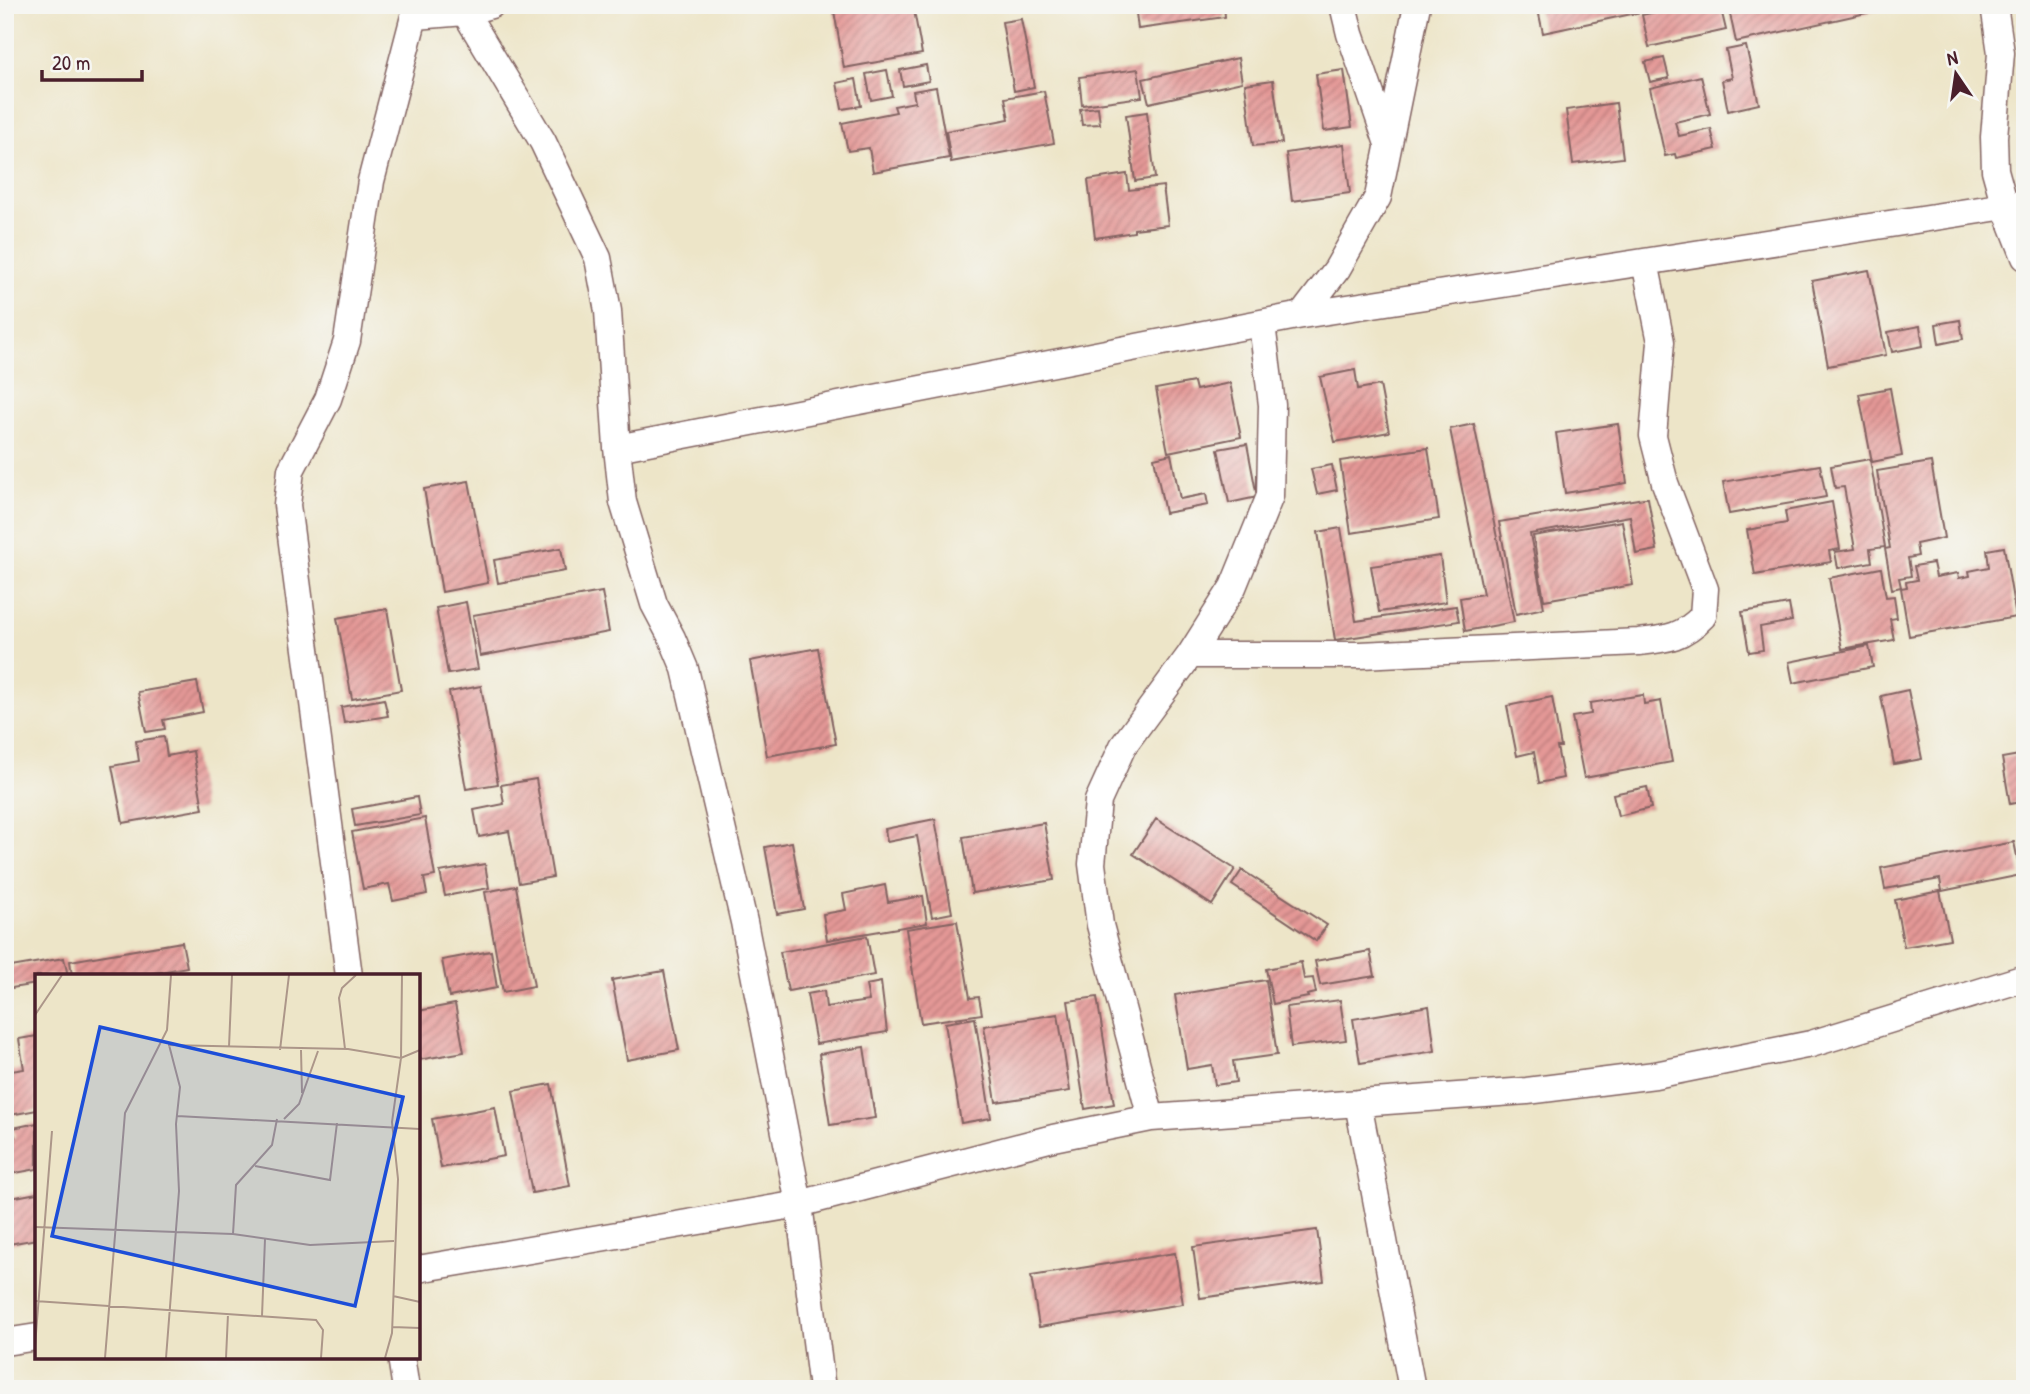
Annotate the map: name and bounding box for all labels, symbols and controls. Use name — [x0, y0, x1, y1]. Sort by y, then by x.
scale bar — [42, 38, 142, 82]
north arrow — [1922, 38, 1992, 108]
text: N — [1944, 44, 1960, 71]
text: 20 m — [52, 48, 90, 77]
inset map — [35, 974, 420, 1359]

